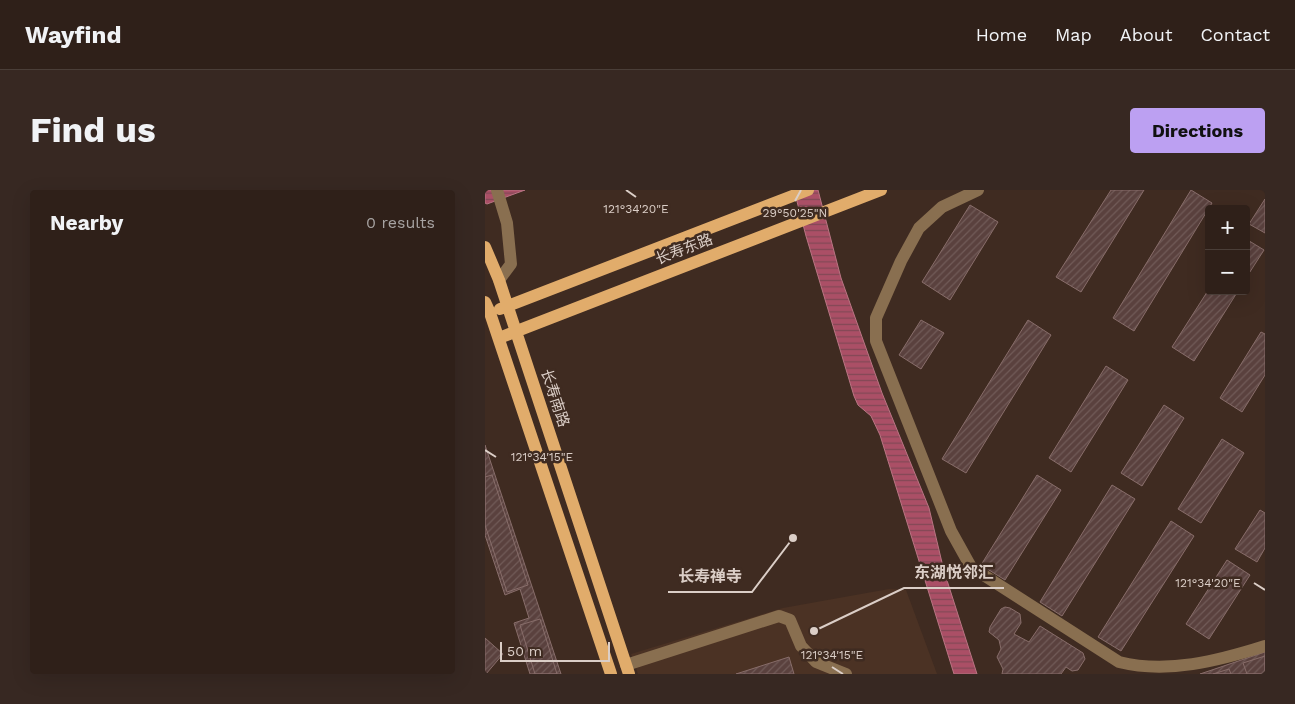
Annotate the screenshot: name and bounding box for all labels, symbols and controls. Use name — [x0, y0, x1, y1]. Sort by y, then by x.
text: Wayfind — [25, 21, 121, 49]
text: Home — [976, 24, 1027, 45]
text: Map — [1055, 24, 1092, 45]
text: About — [1120, 24, 1172, 45]
text: Contact — [1200, 24, 1270, 45]
button: Directions — [1130, 108, 1265, 153]
text: Find us — [30, 109, 156, 151]
text: 121°34'20"E — [603, 202, 669, 216]
map controls — [1205, 205, 1250, 295]
button: + — [1205, 205, 1250, 250]
text: 29°50'25"N — [763, 206, 827, 220]
text: Nearby — [50, 210, 123, 235]
text: 0 results — [366, 213, 435, 232]
street label: 长寿东路 — [653, 230, 715, 268]
button: − — [1205, 250, 1250, 295]
street label: 长寿南路 — [537, 367, 573, 429]
text: 121°34'15"E — [511, 450, 574, 464]
callout: 东湖悦邻汇 — [904, 557, 1004, 588]
callout: 长寿禅寺 — [668, 561, 752, 592]
text: 东湖悦邻汇 — [914, 563, 994, 582]
text: 长寿禅寺 — [678, 567, 742, 586]
text: 121°34'20"E — [1175, 576, 1241, 590]
scale bar — [500, 639, 610, 662]
text: 50 m — [507, 643, 542, 659]
text: 121°34'15"E — [801, 648, 864, 662]

